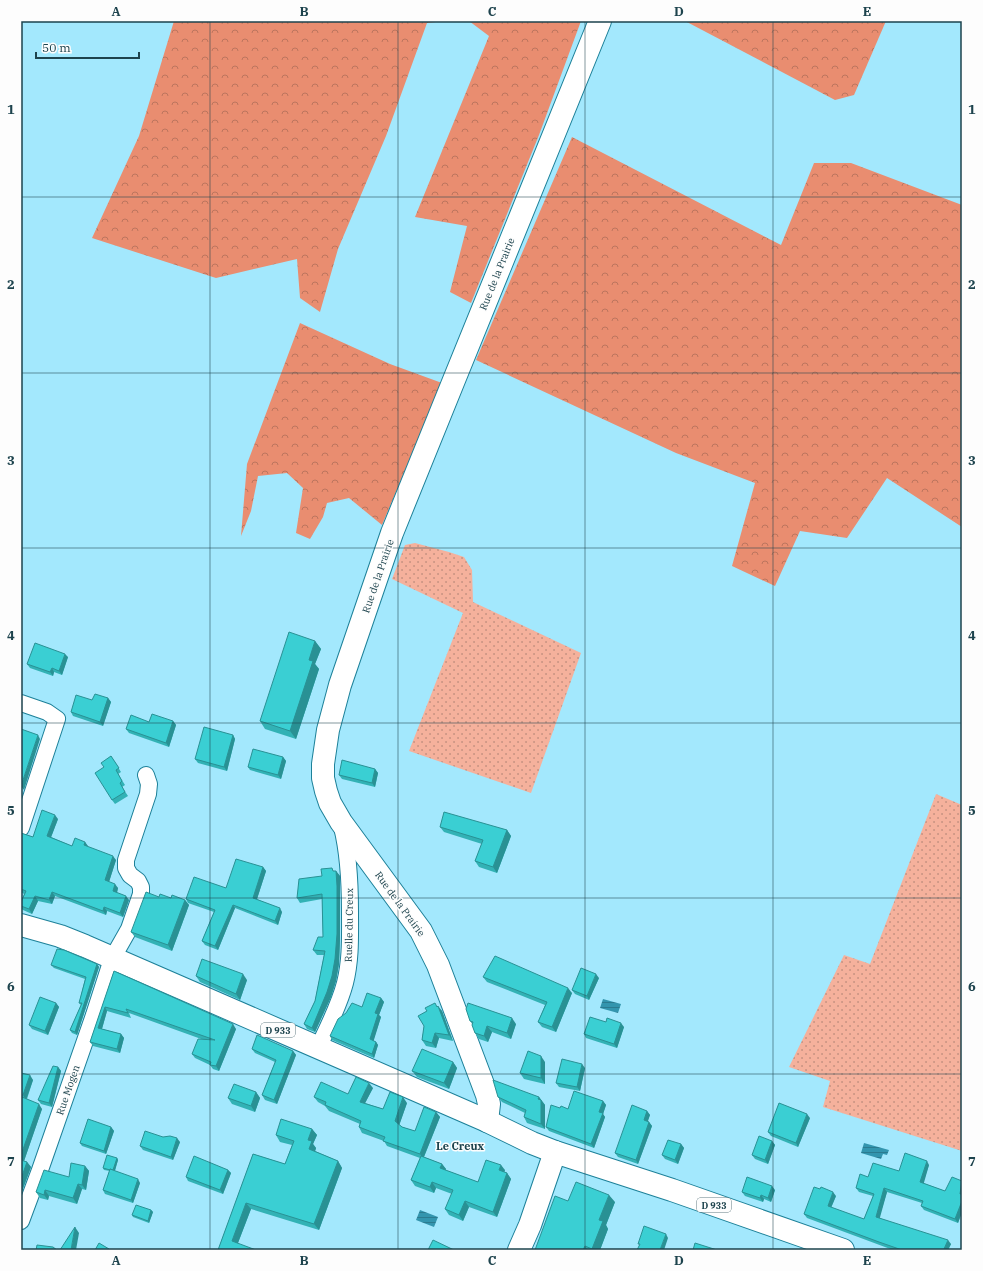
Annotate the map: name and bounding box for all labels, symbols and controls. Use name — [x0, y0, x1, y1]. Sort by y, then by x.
text: A — [111, 3, 121, 20]
text: B — [299, 3, 309, 20]
text: C — [488, 3, 497, 20]
text: D — [674, 3, 684, 20]
text: E — [863, 3, 871, 20]
scale bar — [36, 34, 139, 60]
text: 50 m — [42, 40, 71, 55]
text: 1 — [7, 101, 15, 118]
text: 1 — [968, 101, 976, 118]
street label: Rue de la Prairie — [477, 236, 517, 312]
text: 2 — [7, 276, 15, 293]
text: 2 — [968, 276, 976, 293]
text: 3 — [7, 452, 15, 469]
text: 3 — [968, 452, 976, 469]
street label: Rue de la Prairie — [359, 537, 397, 615]
text: 4 — [7, 627, 15, 644]
text: 4 — [968, 627, 976, 644]
text: 5 — [7, 802, 15, 819]
text: 5 — [968, 802, 976, 819]
street label: Rue de la Prairie — [372, 869, 428, 939]
street label: Ruelle du Creux — [342, 887, 356, 962]
text: 6 — [7, 978, 15, 995]
text: 6 — [968, 978, 976, 995]
road number: D 933 — [261, 1023, 295, 1037]
street label: Rue Mogen — [53, 1063, 83, 1117]
district label: Le Creux — [436, 1139, 485, 1153]
text: 7 — [7, 1153, 15, 1170]
text: 7 — [968, 1153, 976, 1170]
road number: D 933 — [697, 1198, 731, 1212]
text: A — [111, 1252, 121, 1269]
text: B — [299, 1252, 309, 1269]
text: C — [488, 1252, 497, 1269]
text: D — [674, 1252, 684, 1269]
text: E — [863, 1252, 871, 1269]

